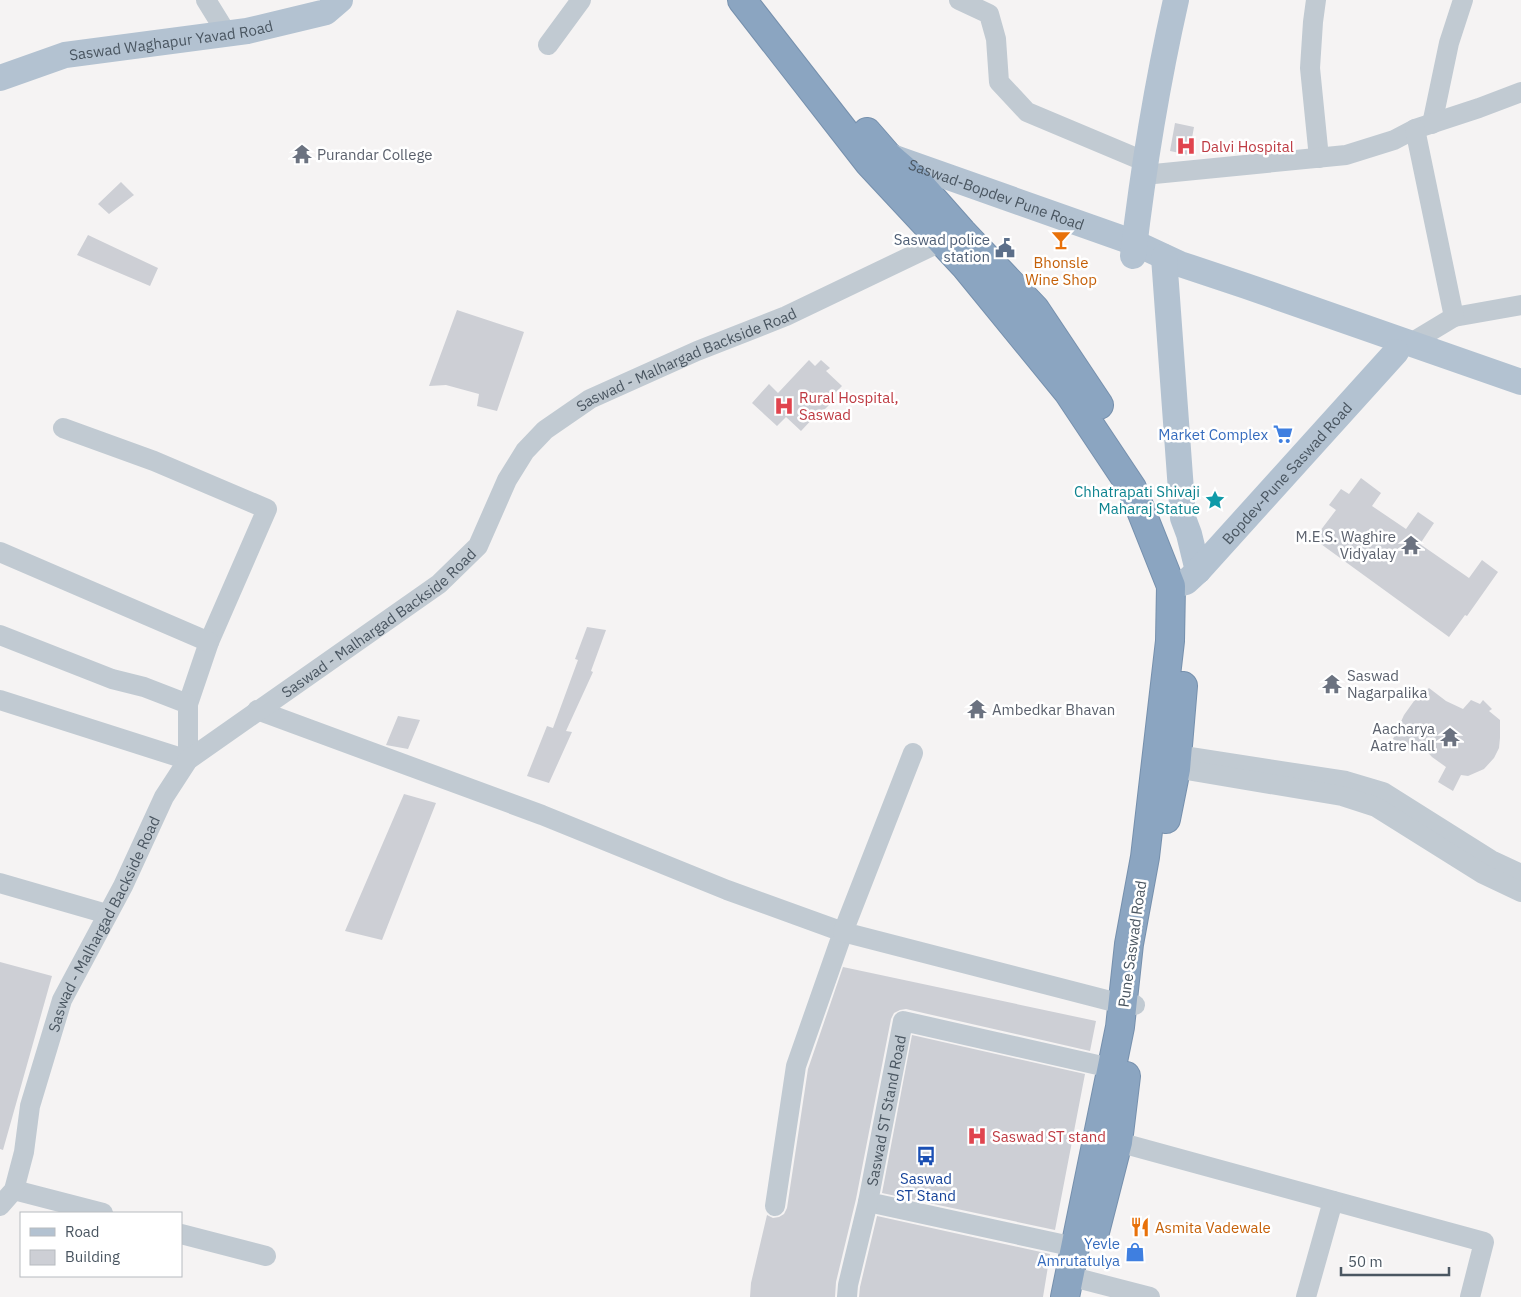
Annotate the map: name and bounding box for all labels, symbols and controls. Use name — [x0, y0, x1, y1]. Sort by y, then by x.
street label: Saswad Waghapur Yavad Road — [68, 16, 275, 64]
hospital icon: Dalvi Hospital — [1175, 135, 1197, 157]
place label: Dalvi Hospital — [1201, 137, 1294, 156]
temple icon: Purandar College — [291, 143, 313, 165]
place label: Purandar College — [317, 145, 432, 164]
street label: Saswad-Bopdev Pune Road — [906, 154, 1087, 234]
bar icon: Bhonsle Wine Shop — [1050, 229, 1072, 251]
place label: Saswad police station — [894, 230, 990, 266]
public building icon: Saswad police station — [994, 237, 1016, 259]
place label: Bhonsle Wine Shop — [1025, 253, 1097, 289]
street label: Saswad - Malhargad Backside Road — [572, 303, 799, 415]
place label: Rural Hospital, Saswad — [799, 388, 899, 424]
hospital icon: Rural Hospital, Saswad — [773, 395, 795, 417]
street label: Bopdev-Pune Saswad Road — [1218, 398, 1356, 548]
supermarket icon: Market Complex — [1272, 423, 1294, 445]
place label: Market Complex — [1158, 425, 1268, 444]
place label: Chhatrapati Shivaji Maharaj Statue — [1074, 482, 1200, 518]
place icon: Chhatrapati Shivaji Maharaj Statue — [1204, 489, 1226, 511]
place label: M.E.S. Waghire Vidyalay — [1295, 527, 1397, 563]
temple icon: M.E.S. Waghire Vidyalay — [1400, 534, 1422, 556]
street label: Saswad - Malhargad Backside Road — [277, 544, 480, 701]
place label: Saswad Nagarpalika — [1347, 666, 1427, 702]
temple icon: Saswad Nagarpalika — [1321, 673, 1343, 695]
temple icon: Ambedkar Bhavan — [966, 698, 988, 720]
place label: Ambedkar Bhavan — [992, 700, 1115, 719]
place label: Aacharya Aatre hall — [1370, 719, 1435, 755]
temple icon: Aacharya Aatre hall — [1439, 726, 1461, 748]
street label: Saswad - Malhargad Backside Road — [43, 813, 164, 1034]
street label: Pune Saswad Road — [1114, 879, 1150, 1009]
street label: Saswad ST Stand Road — [862, 1033, 910, 1188]
hospital icon: Saswad ST stand — [966, 1125, 988, 1147]
place label: Saswad ST stand — [992, 1127, 1106, 1146]
bus stop icon: Saswad ST Stand — [915, 1145, 937, 1167]
place label: Saswad ST Stand — [896, 1169, 956, 1205]
legend — [20, 1212, 182, 1277]
restaurant icon: Asmita Vadewale — [1129, 1216, 1151, 1238]
place label: Asmita Vadewale — [1155, 1218, 1271, 1237]
text: Road — [65, 1222, 100, 1241]
place label: Yevle Amrutatulya — [1037, 1234, 1120, 1270]
shop icon: Yevle Amrutatulya — [1124, 1241, 1146, 1263]
scale bar — [1341, 1244, 1448, 1276]
text: Building — [65, 1247, 120, 1266]
text: 50 m — [1348, 1252, 1383, 1271]

